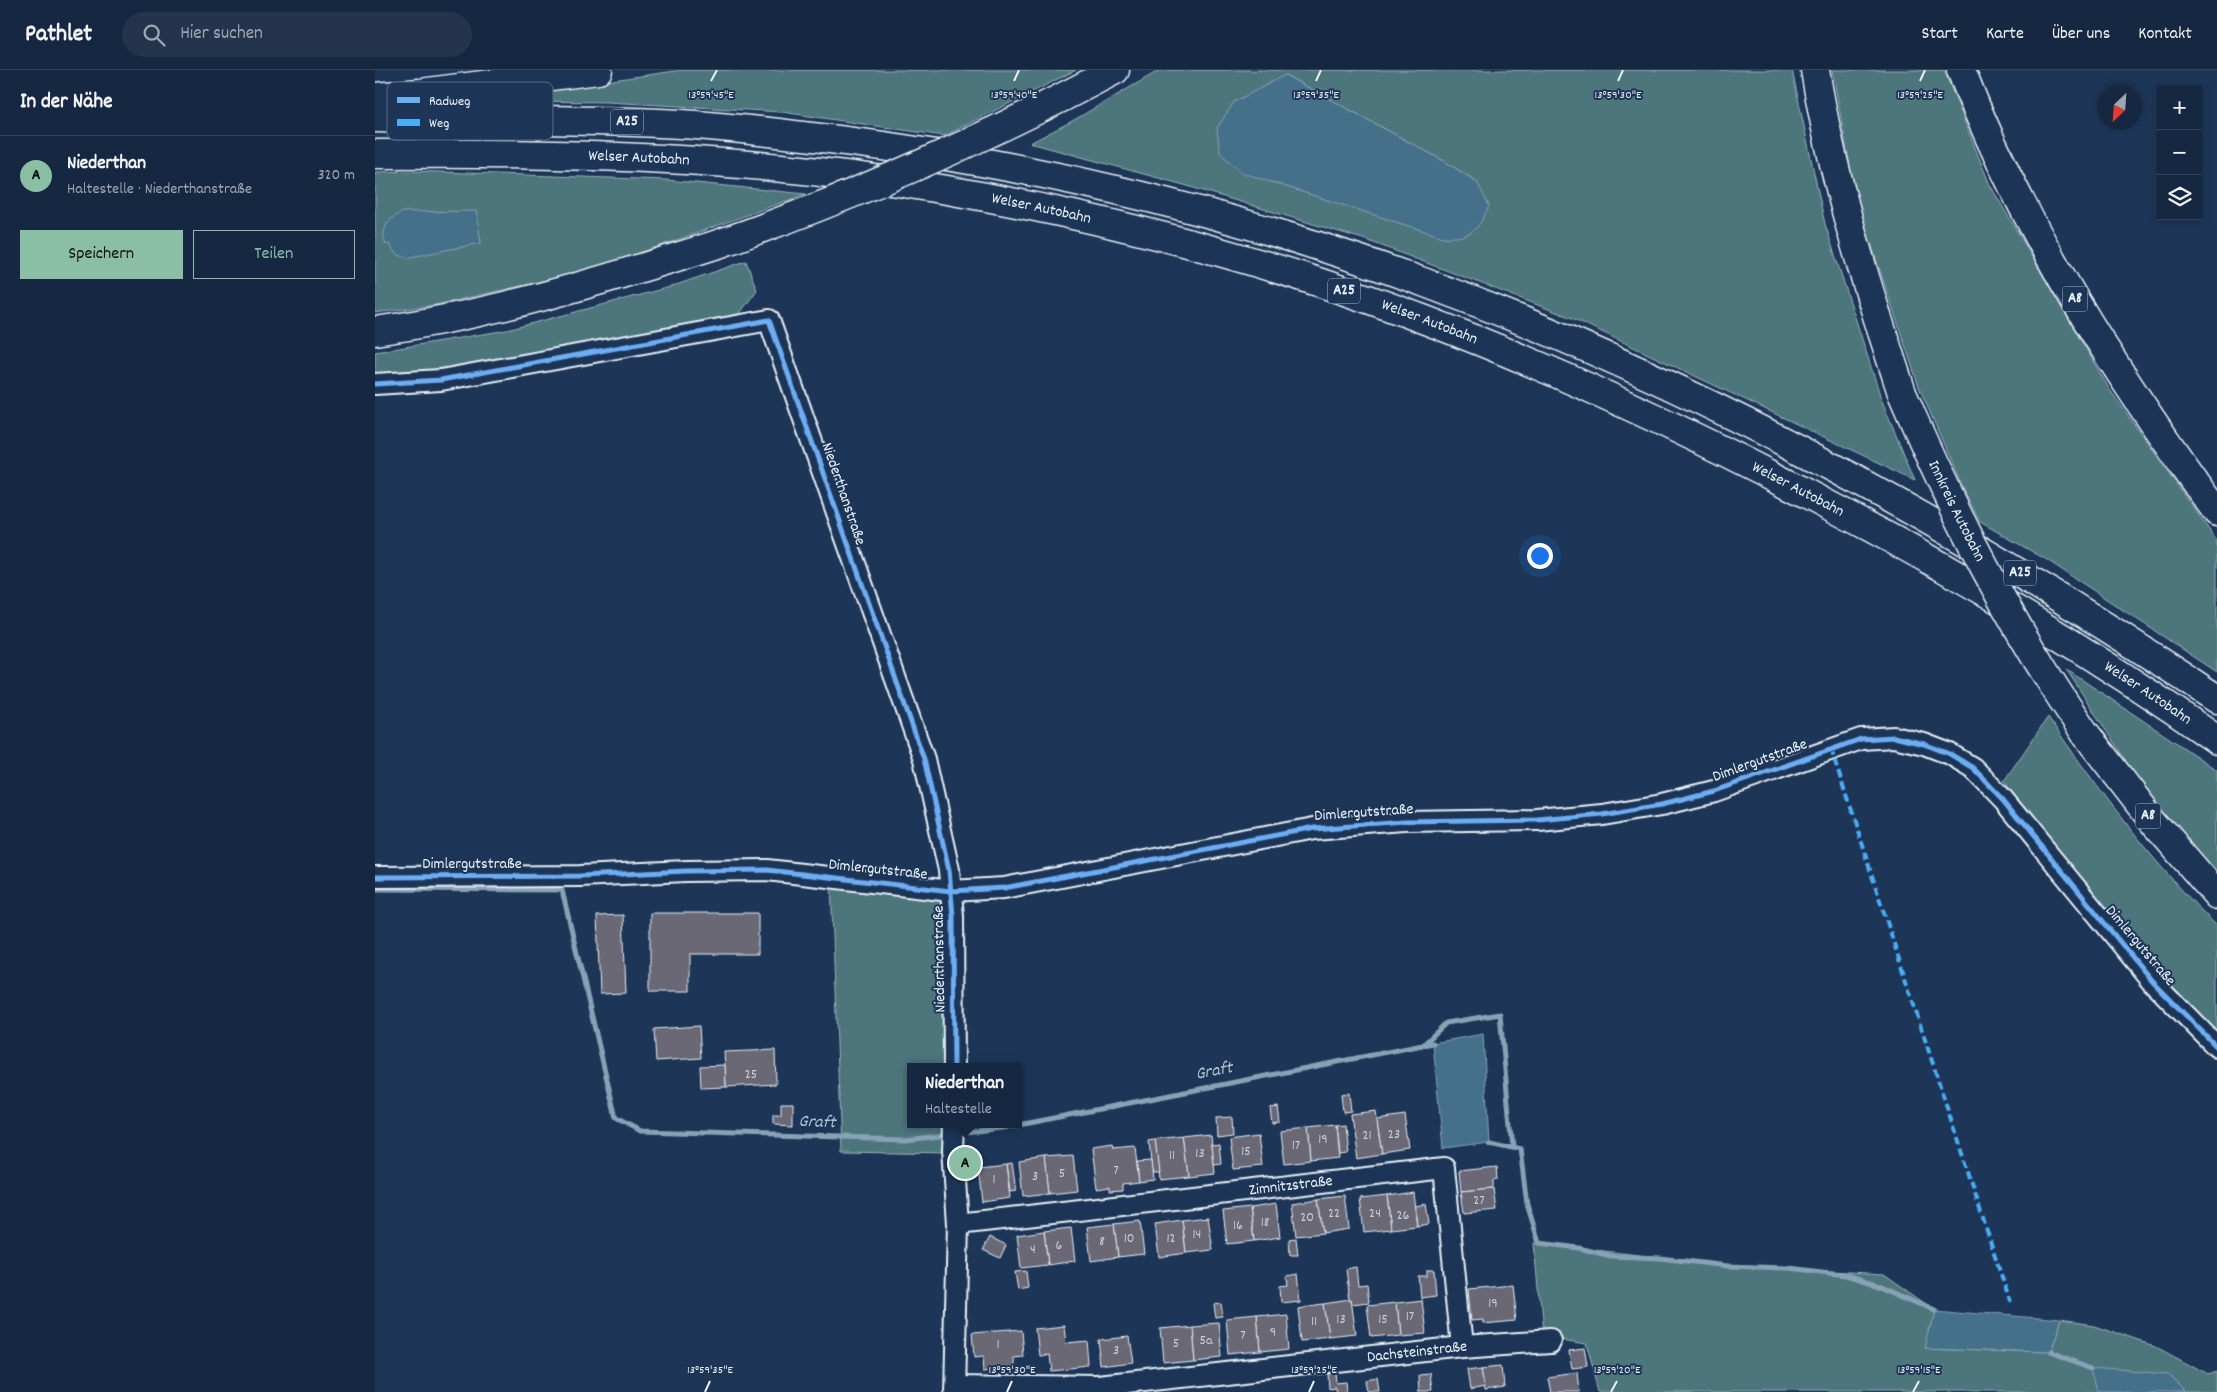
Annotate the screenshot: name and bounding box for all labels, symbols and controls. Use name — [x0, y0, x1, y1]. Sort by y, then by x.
search box — [122, 12, 472, 57]
text: Pathlet — [25, 18, 92, 52]
icon: search — [140, 21, 168, 49]
text: Hier suchen — [180, 21, 263, 48]
text: Start — [1922, 22, 1958, 47]
text: Karte — [1986, 22, 2024, 47]
text: Über uns — [2052, 22, 2110, 47]
text: Kontakt — [2138, 22, 2192, 47]
legend — [387, 82, 553, 140]
north arrow — [2097, 85, 2142, 130]
map controls — [2157, 85, 2202, 220]
button: + — [2157, 85, 2202, 130]
text: 13°59'45"E — [688, 87, 734, 104]
text: 13°59'40"E — [991, 87, 1038, 104]
text: 13°59'35"E — [1293, 87, 1339, 104]
text: 13°59'30"E — [1595, 87, 1642, 104]
text: 13°59'25"E — [1897, 87, 1943, 104]
text: In der Nähe — [20, 88, 112, 118]
text: Radweg — [429, 92, 470, 112]
road number: A25 — [611, 110, 643, 134]
text: Weg — [429, 114, 449, 134]
button: − — [2157, 130, 2202, 175]
street label: Welser Autobahn — [588, 144, 690, 172]
text: Niederthan — [67, 151, 146, 178]
text: A — [32, 164, 40, 187]
text: 320 m — [318, 164, 355, 187]
button: layers — [2157, 175, 2202, 220]
text: Haltestelle · Niederthanstraße — [67, 178, 252, 201]
street label: Welser Autobahn — [989, 187, 1093, 230]
button: Speichern — [20, 230, 183, 279]
button: Teilen — [193, 230, 355, 279]
road number: A25 — [1328, 278, 1360, 304]
road number: A8 — [2063, 286, 2087, 312]
street label: Welser Autobahn — [1378, 293, 1481, 351]
street label: Niederthanstraße — [815, 440, 871, 548]
street label: Welser Autobahn — [1748, 456, 1848, 523]
street label: Innkreis Autobahn — [1922, 457, 1991, 566]
your location — [1527, 543, 1553, 569]
road number: A25 — [2004, 560, 2036, 586]
street label: Welser Autobahn — [2099, 655, 2196, 731]
street label: Dimlergutstraße — [1709, 733, 1811, 789]
street label: Dimlergutstraße — [1314, 798, 1414, 828]
road number: A8 — [2135, 804, 2161, 828]
street label: Dimlergutstraße — [422, 853, 522, 876]
street label: Dimlergutstraße — [827, 853, 929, 887]
street label: Dimlergutstraße — [2099, 900, 2181, 992]
street label: Niederthanstraße — [928, 905, 952, 1013]
water label: Graft — [1193, 1056, 1237, 1088]
popup — [907, 1063, 1022, 1128]
house number: 25 — [745, 1065, 757, 1085]
text: Niederthan — [925, 1071, 1004, 1098]
text: Haltestelle — [925, 1098, 992, 1121]
water label: Graft — [798, 1110, 838, 1136]
house number: 23 — [1388, 1125, 1400, 1145]
house number: 21 — [1362, 1126, 1372, 1146]
house number: 19 — [1318, 1130, 1328, 1150]
house number: 17 — [1292, 1136, 1300, 1156]
house number: 15 — [1241, 1142, 1251, 1162]
pin: A — [949, 1144, 981, 1182]
house number: 13 — [1195, 1144, 1205, 1164]
house number: 11 — [1169, 1146, 1175, 1166]
house number: 7 — [1113, 1161, 1119, 1181]
house number: 5 — [1059, 1164, 1065, 1184]
house number: 3 — [1032, 1167, 1038, 1187]
street label: Zimnitzstraße — [1248, 1169, 1334, 1202]
house number: 1 — [992, 1170, 996, 1190]
house number: 27 — [1473, 1191, 1485, 1211]
house number: 22 — [1328, 1204, 1340, 1224]
house number: 24 — [1369, 1204, 1381, 1224]
house number: 26 — [1397, 1206, 1410, 1226]
house number: 20 — [1300, 1208, 1314, 1228]
house number: 18 — [1261, 1213, 1270, 1233]
house number: 16 — [1233, 1216, 1243, 1236]
house number: 14 — [1193, 1225, 1201, 1245]
house number: 10 — [1124, 1229, 1134, 1249]
house number: 12 — [1166, 1229, 1176, 1249]
house number: 8 — [1099, 1232, 1105, 1252]
house number: 6 — [1056, 1236, 1063, 1256]
house number: 4 — [1030, 1240, 1036, 1260]
house number: 19 — [1488, 1294, 1498, 1314]
house number: 17 — [1406, 1307, 1414, 1327]
house number: 13 — [1336, 1310, 1346, 1330]
house number: 15 — [1378, 1310, 1388, 1330]
house number: 11 — [1311, 1312, 1317, 1332]
house number: 9 — [1270, 1323, 1276, 1343]
house number: 7 — [1240, 1326, 1246, 1346]
house number: 5a — [1199, 1331, 1213, 1351]
house number: 5 — [1173, 1334, 1179, 1354]
house number: 1 — [996, 1335, 1000, 1355]
street label: Dachsteinstraße — [1366, 1335, 1468, 1369]
house number: 3 — [1113, 1341, 1119, 1361]
text: 13°59'35"E — [687, 1362, 733, 1379]
text: 13°59'30"E — [989, 1362, 1036, 1379]
text: 13°59'25"E — [1291, 1362, 1337, 1379]
text: 13°59'20"E — [1594, 1362, 1641, 1379]
text: 13°59'15"E — [1897, 1362, 1941, 1379]

